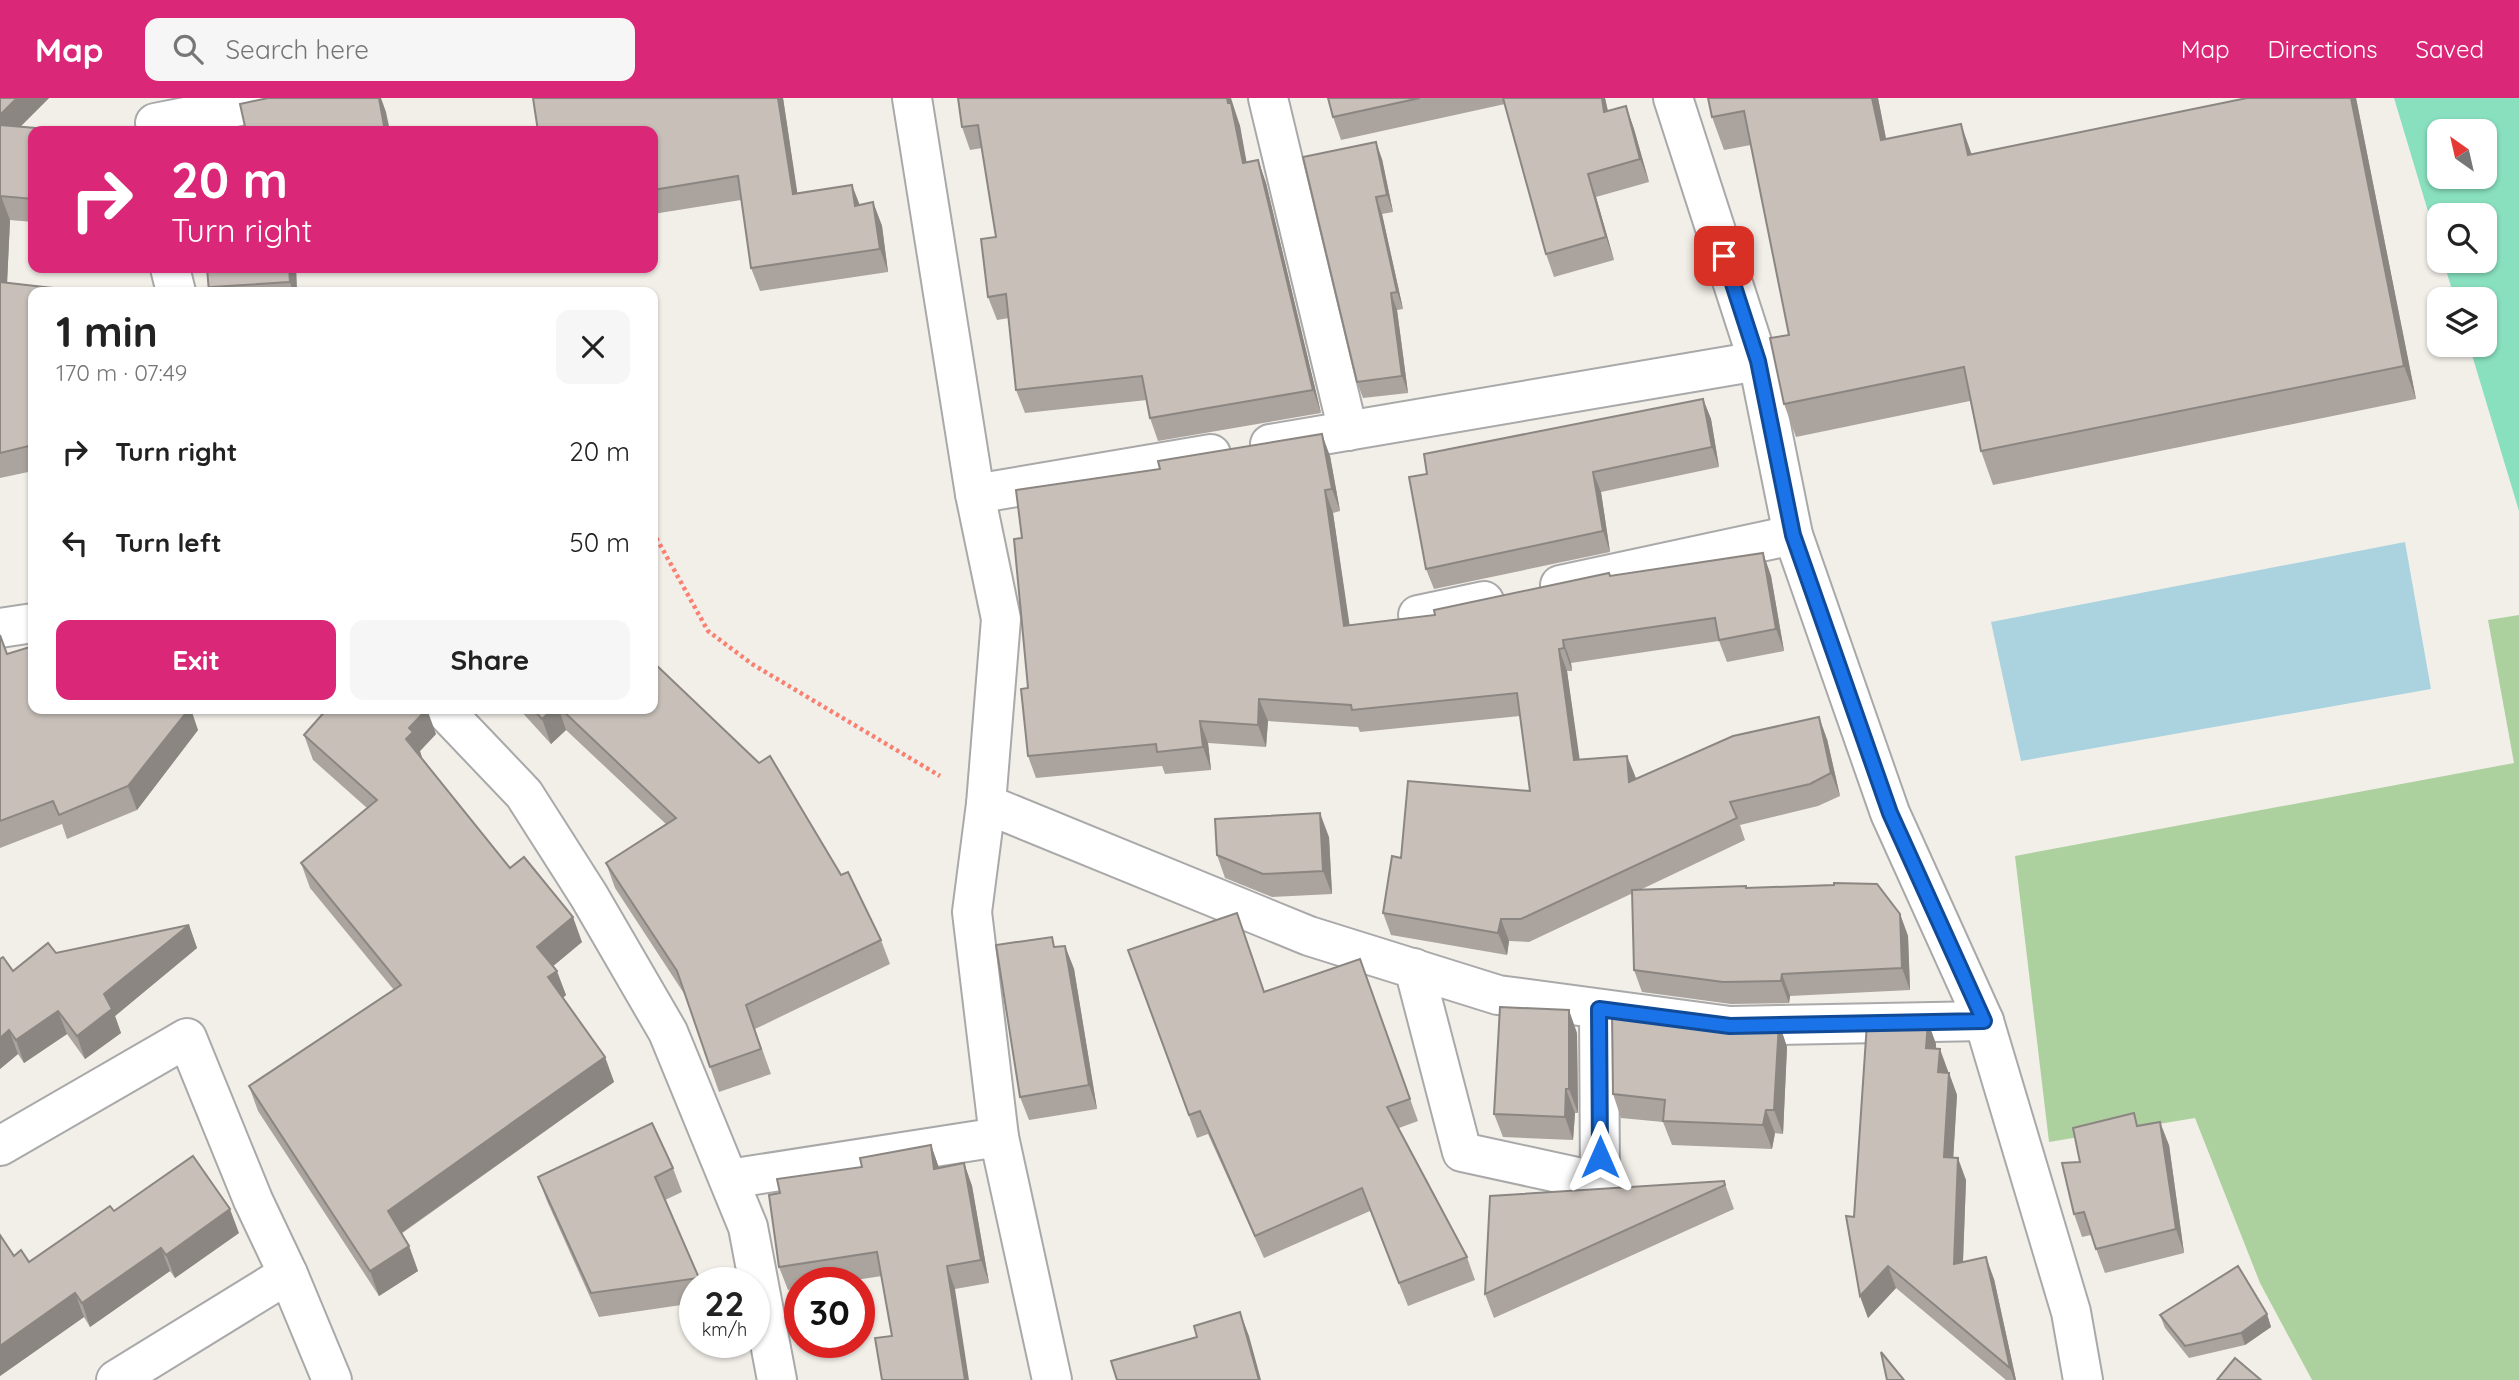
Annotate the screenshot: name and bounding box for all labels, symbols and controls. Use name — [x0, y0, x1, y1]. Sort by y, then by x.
search box — [145, 18, 635, 81]
text: Map — [35, 29, 103, 70]
icon: search — [169, 30, 207, 68]
text: Search here — [225, 33, 369, 66]
text: Map — [2181, 34, 2230, 64]
text: Directions — [2268, 34, 2378, 64]
text: Saved — [2416, 34, 2484, 64]
north arrow — [2427, 119, 2497, 189]
map controls — [2427, 119, 2497, 357]
text: 20 m — [171, 149, 288, 210]
icon: right — [56, 154, 147, 245]
button: search — [2427, 203, 2497, 273]
text: Turn right — [171, 210, 312, 250]
pin — [1694, 226, 1754, 286]
icon: arrive — [1705, 237, 1743, 275]
button: layers — [2427, 287, 2497, 357]
text: 1 min — [56, 305, 158, 358]
button: close — [556, 310, 630, 384]
text: 170 m · 07:49 — [56, 358, 187, 387]
icon: right — [56, 433, 94, 471]
text: Turn right — [115, 435, 237, 468]
text: 20 m — [569, 435, 630, 468]
icon: left — [56, 524, 94, 562]
text: Turn left — [115, 526, 222, 559]
text: 50 m — [570, 526, 630, 559]
button: Exit — [56, 620, 336, 700]
button: Share — [350, 620, 630, 700]
position arrow — [1563, 1120, 1637, 1194]
speed limit sign: 30 — [784, 1267, 875, 1358]
text: 22 — [705, 1281, 744, 1325]
text: km/h — [702, 1318, 747, 1341]

